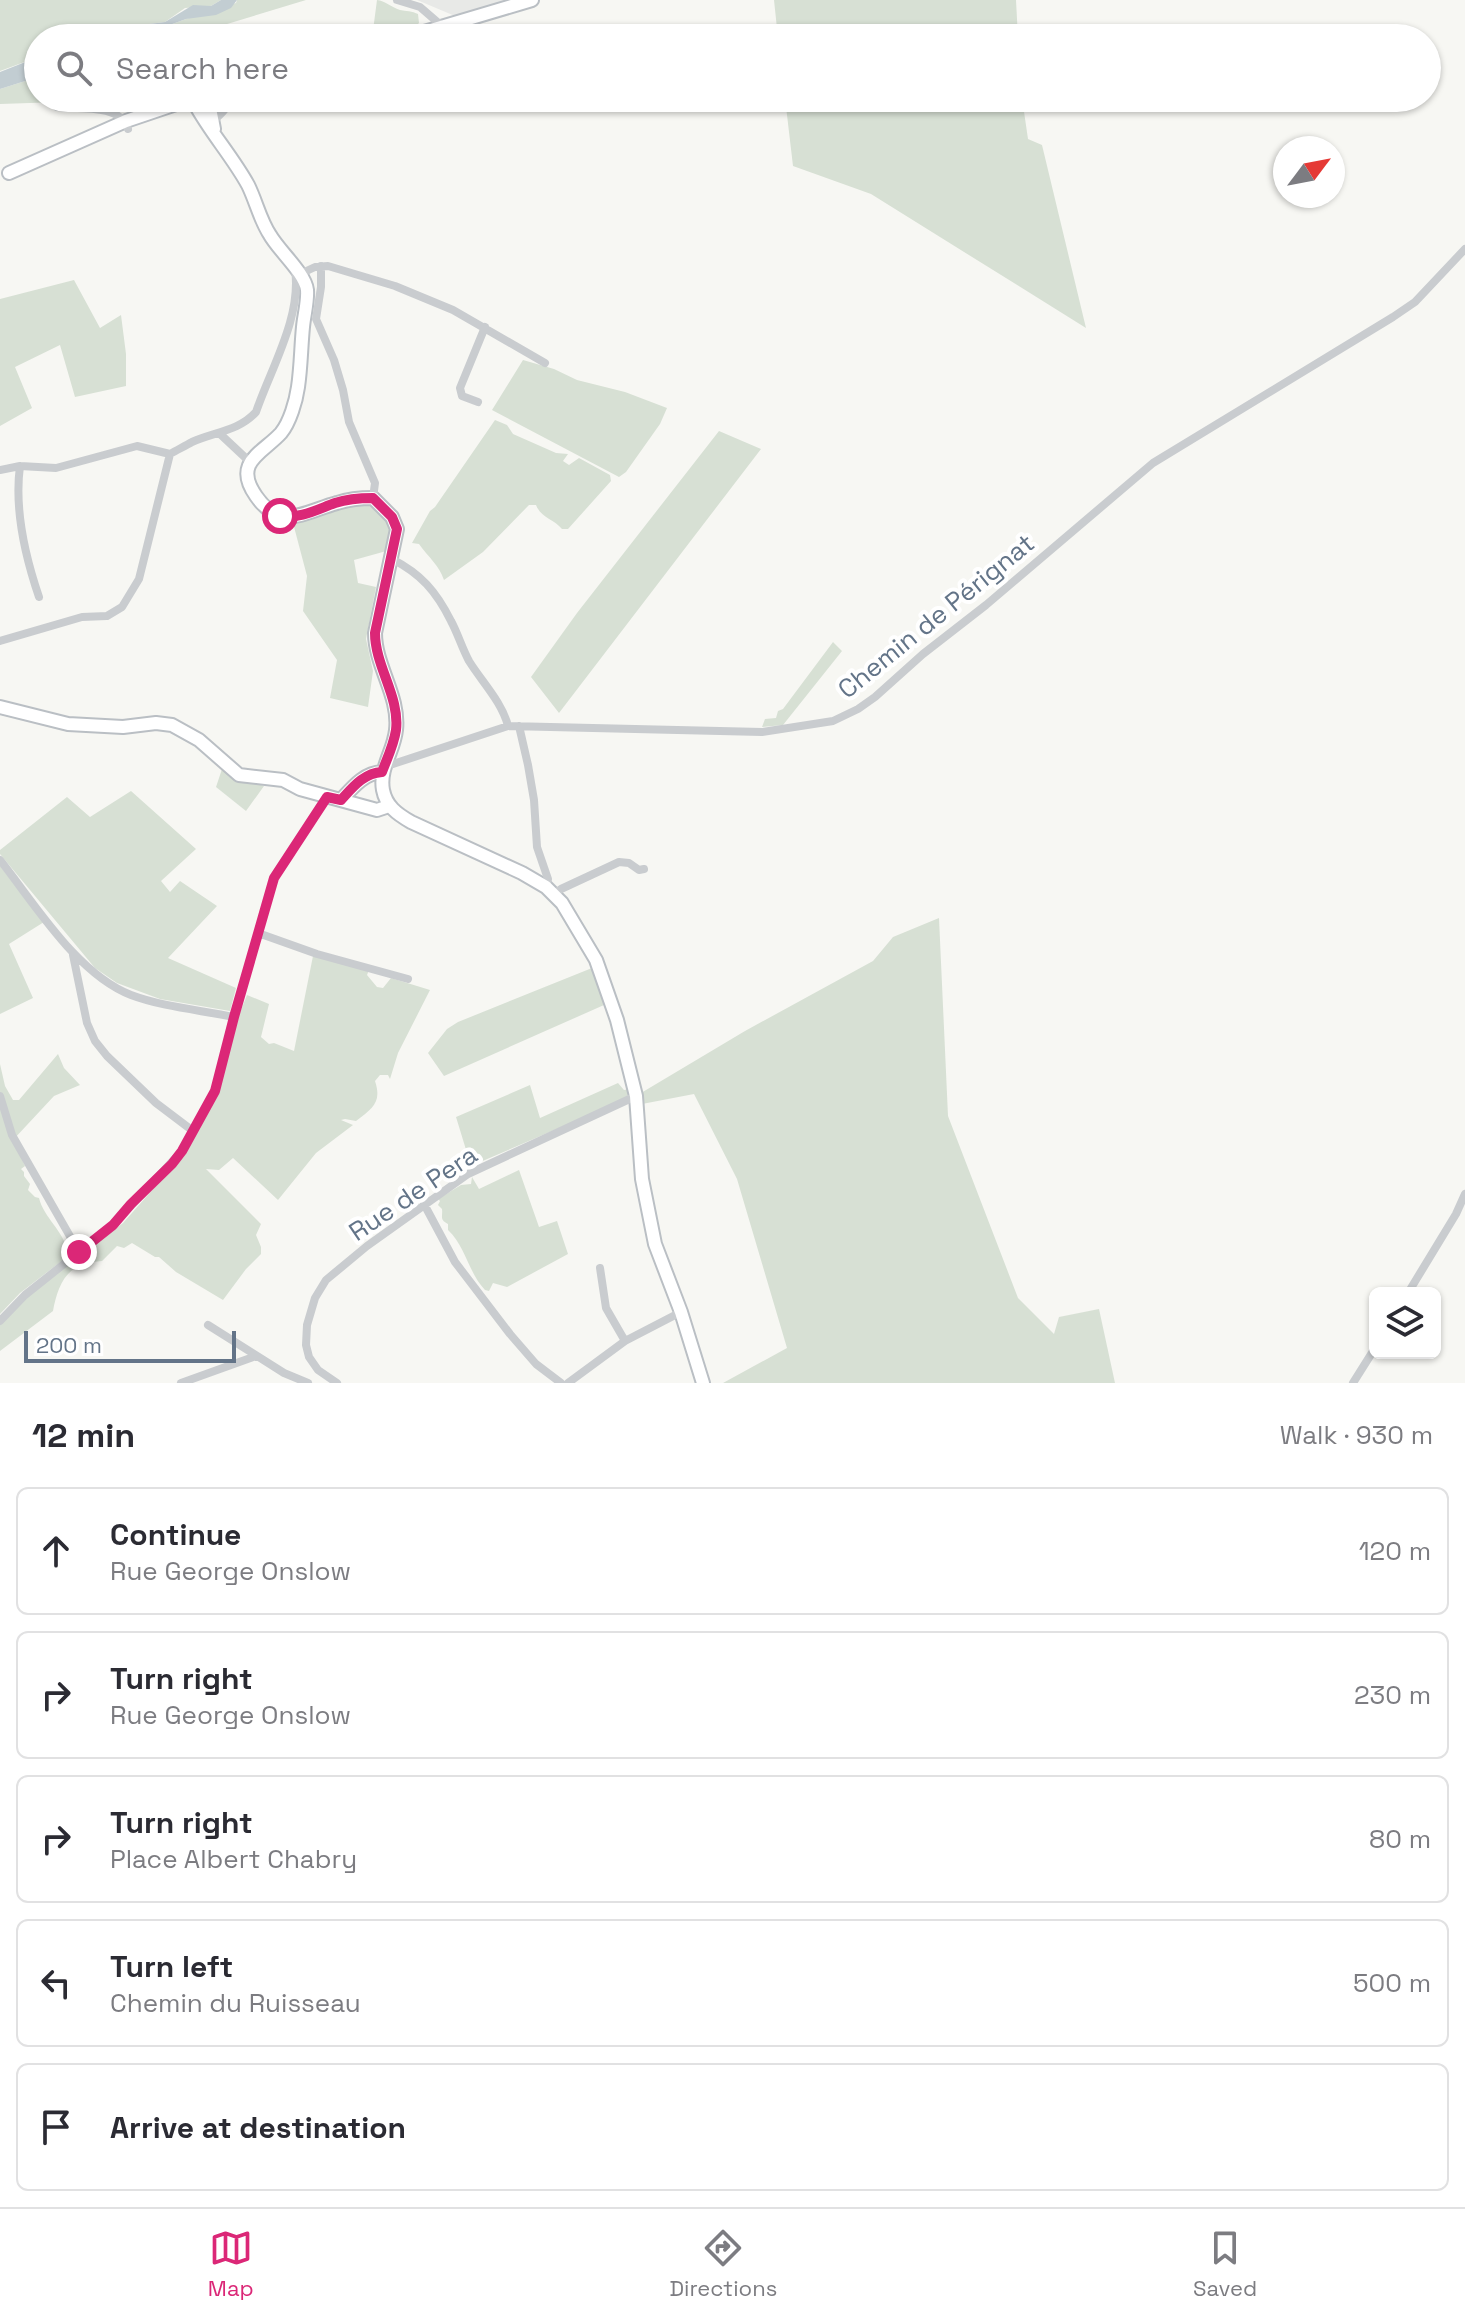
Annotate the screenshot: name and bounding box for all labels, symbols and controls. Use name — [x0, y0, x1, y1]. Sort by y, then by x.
search box — [24, 24, 1441, 112]
icon: search — [52, 46, 96, 90]
text: Search here — [116, 49, 289, 88]
north arrow — [1273, 136, 1345, 208]
route start — [262, 498, 298, 534]
street label: Chemin de Pérignat — [831, 526, 1041, 706]
street label: Rue de Pera — [342, 1137, 484, 1249]
route end — [61, 1234, 97, 1270]
map controls — [1369, 1287, 1441, 1359]
button: layers — [1369, 1287, 1441, 1359]
scale bar — [24, 1327, 236, 1363]
text: 200 m — [36, 1331, 102, 1359]
text: 12 min — [32, 1414, 135, 1457]
text: Walk · 930 m — [1280, 1418, 1433, 1452]
text: Continue — [110, 1515, 241, 1554]
icon: ahead — [34, 1529, 78, 1573]
text: 120 m — [1359, 1534, 1431, 1568]
text: Rue George Onslow — [110, 1554, 351, 1588]
text: Turn right — [110, 1659, 253, 1698]
icon: right — [34, 1673, 78, 1717]
text: 230 m — [1354, 1678, 1431, 1712]
text: Rue George Onslow — [110, 1698, 351, 1732]
text: Turn right — [110, 1803, 253, 1842]
icon: right — [34, 1817, 78, 1861]
text: 80 m — [1369, 1822, 1431, 1856]
text: Place Albert Chabry — [110, 1842, 357, 1876]
text: Turn left — [110, 1947, 233, 1986]
icon: left — [34, 1961, 78, 2005]
text: 500 m — [1353, 1966, 1431, 2000]
text: Chemin du Ruisseau — [110, 1986, 361, 2020]
icon: arrive — [34, 2105, 78, 2149]
text: Arrive at destination — [110, 2108, 406, 2147]
tab: Map — [208, 2226, 254, 2302]
tab: Directions — [669, 2226, 777, 2302]
tab: Saved — [1193, 2226, 1257, 2302]

